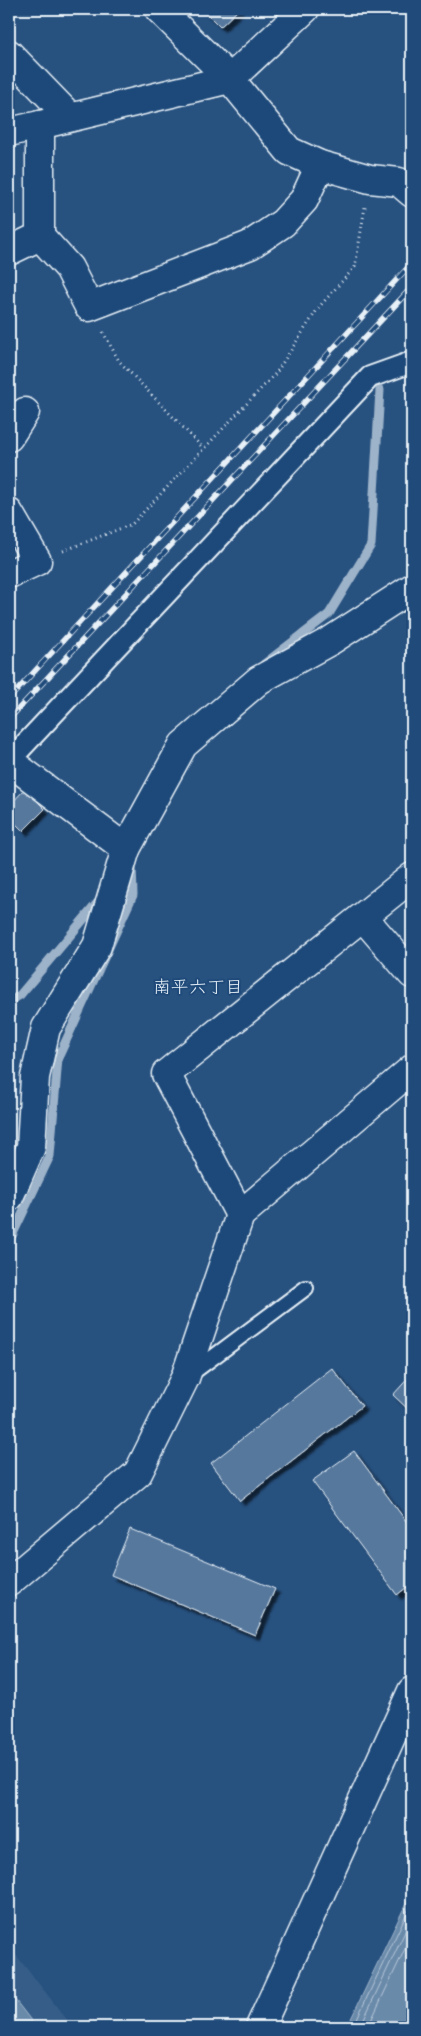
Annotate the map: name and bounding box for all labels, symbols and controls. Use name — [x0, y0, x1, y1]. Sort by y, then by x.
district label: 南平六丁目 — [153, 972, 243, 999]

